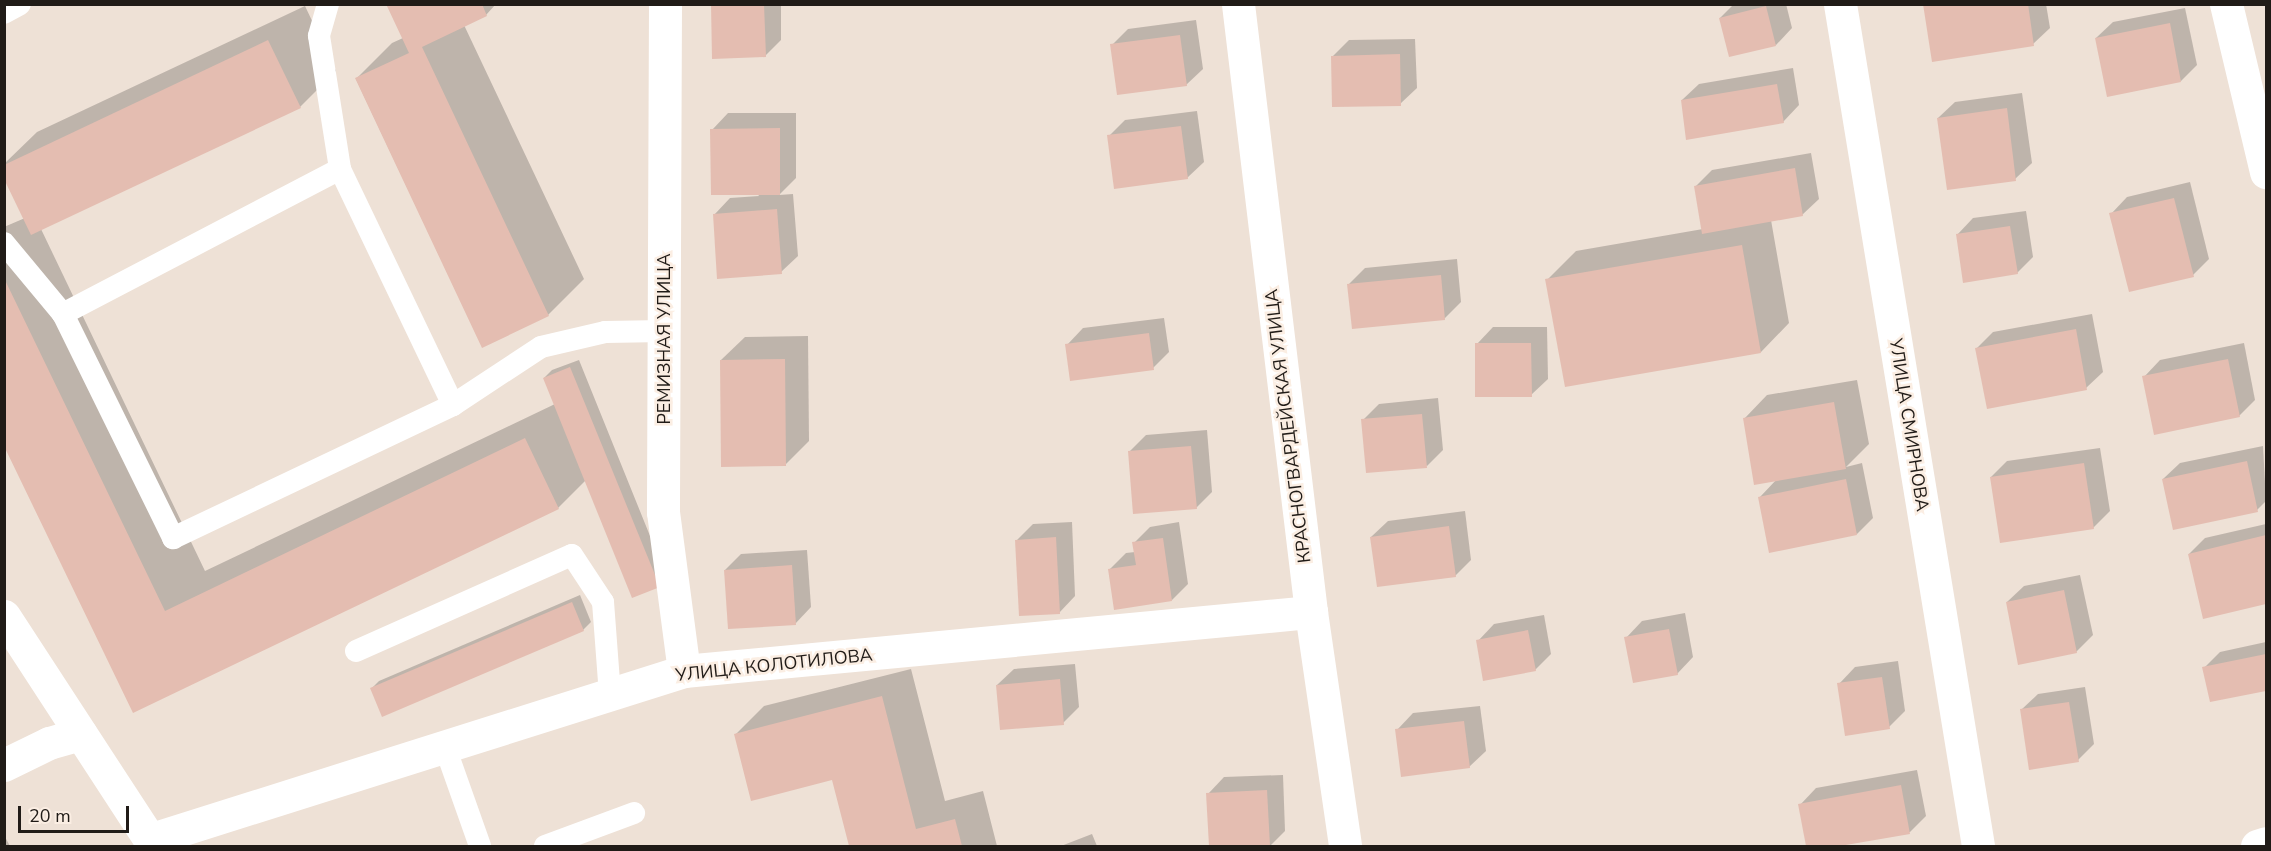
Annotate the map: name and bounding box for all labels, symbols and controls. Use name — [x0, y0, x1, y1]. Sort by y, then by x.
street label: РЕМИЗНАЯ УЛИЦА — [653, 253, 675, 425]
street label: КРАСНОГВАРДЕЙСКАЯ УЛИЦА — [1260, 288, 1316, 564]
street label: УЛИЦА СМИРНОВА — [1885, 337, 1933, 513]
street label: УЛИЦА КОЛОТИЛОВА — [674, 644, 874, 686]
scale bar — [21, 794, 132, 832]
text: 20 m — [29, 804, 71, 828]

